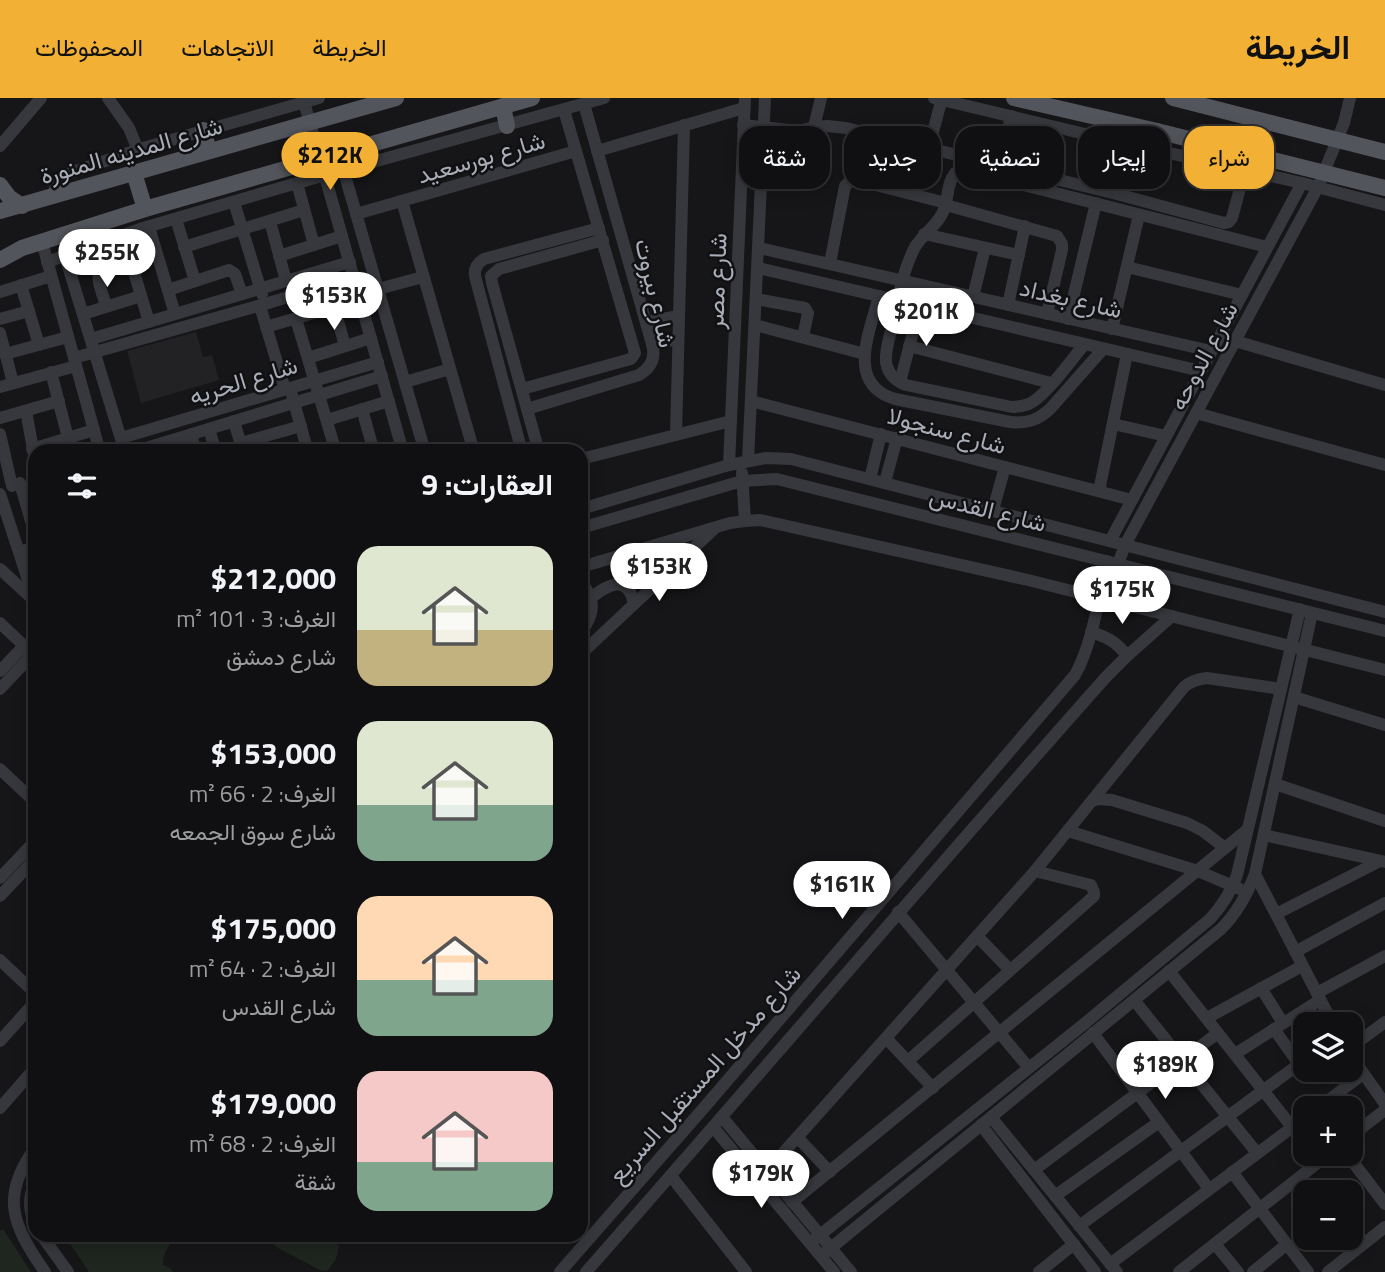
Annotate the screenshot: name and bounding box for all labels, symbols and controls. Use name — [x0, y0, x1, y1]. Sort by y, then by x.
text: الخريطة — [1246, 22, 1350, 72]
text: المحفوظات — [35, 29, 143, 65]
text: الاتجاهات — [181, 29, 274, 65]
text: الخريطة — [312, 29, 387, 65]
street label: شارع المدينه المنورة — [36, 107, 226, 193]
street label: شارع بورسعيد — [413, 122, 549, 192]
chip: شقة — [739, 126, 830, 189]
chip: جديد — [844, 126, 941, 189]
chip: تصفية — [955, 126, 1064, 189]
chip: إيجار — [1078, 126, 1170, 189]
chip: شراء — [1184, 126, 1274, 189]
pin: $212K — [281, 132, 379, 192]
text: $212K — [297, 137, 363, 172]
pin: $255K — [58, 230, 156, 289]
street label: شارع مصر — [696, 232, 736, 331]
text: $255K — [74, 234, 140, 269]
street label: شارع بيروت — [626, 235, 686, 351]
street label: شارع بغداد — [1016, 269, 1126, 327]
pin: $153K — [285, 272, 383, 332]
text: $153K — [301, 277, 367, 312]
pin: $201K — [877, 288, 975, 348]
text: $201K — [893, 293, 959, 328]
street label: شارع الدوحه — [1159, 295, 1247, 417]
street label: شارع الحريه — [184, 346, 302, 414]
street label: شارع سنجولا — [884, 397, 1010, 463]
text: العقارات: 9 — [421, 461, 553, 507]
icon: filters — [63, 467, 101, 505]
street label: شارع القدس — [926, 477, 1050, 541]
pin: $153K — [610, 544, 708, 603]
text: $153K — [626, 548, 692, 583]
text: $212,000 — [211, 555, 336, 601]
pin: $175K — [1073, 566, 1171, 626]
text: $175K — [1089, 571, 1155, 606]
icon: home — [413, 574, 497, 658]
text: الغرف: 3 · 101 m² — [176, 601, 336, 636]
text: شارع دمشق — [226, 639, 336, 674]
text: $153,000 — [211, 730, 336, 776]
icon: home — [413, 749, 497, 833]
text: الغرف: 2 · 66 m² — [189, 776, 336, 811]
text: شارع سوق الجمعه — [169, 814, 336, 849]
pin: $161K — [793, 862, 891, 921]
text: $161K — [809, 866, 875, 901]
text: $175,000 — [211, 905, 336, 951]
icon: home — [413, 924, 497, 1008]
text: الغرف: 2 · 64 m² — [189, 951, 336, 986]
street label: شارع مدخل المستقبل السريع — [599, 957, 809, 1191]
text: شارع القدس — [222, 989, 336, 1024]
map controls — [1293, 1012, 1363, 1250]
button: layers — [1293, 1012, 1363, 1082]
pin: $189K — [1116, 1042, 1214, 1101]
text: $189K — [1132, 1046, 1198, 1081]
text: $179,000 — [211, 1080, 336, 1126]
button: + — [1293, 1096, 1363, 1166]
icon: home — [413, 1099, 497, 1183]
text: الغرف: 2 · 68 m² — [189, 1126, 336, 1161]
pin: $179K — [712, 1150, 810, 1210]
text: $179K — [728, 1155, 794, 1190]
text: شقة — [294, 1164, 336, 1199]
button: − — [1293, 1180, 1363, 1250]

